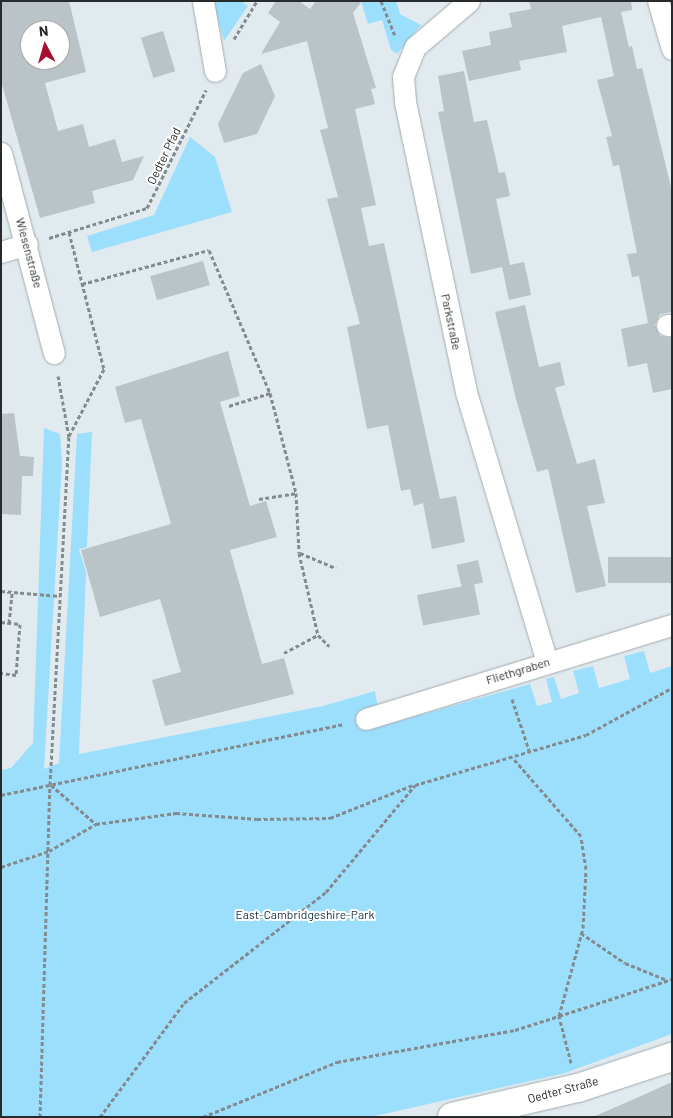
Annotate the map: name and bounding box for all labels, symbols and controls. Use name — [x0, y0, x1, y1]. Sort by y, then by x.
north arrow — [20, 20, 70, 70]
text: N — [38, 22, 49, 40]
street label: Oedter Pfad — [144, 125, 184, 187]
street label: Wiesenstraße — [13, 216, 45, 290]
street label: Parkstraße — [438, 293, 464, 351]
street label: Fliethgraben — [484, 654, 552, 688]
park label: East-Cambridgeshire-Park — [236, 908, 374, 922]
street label: Oedter Straße — [526, 1074, 600, 1106]

